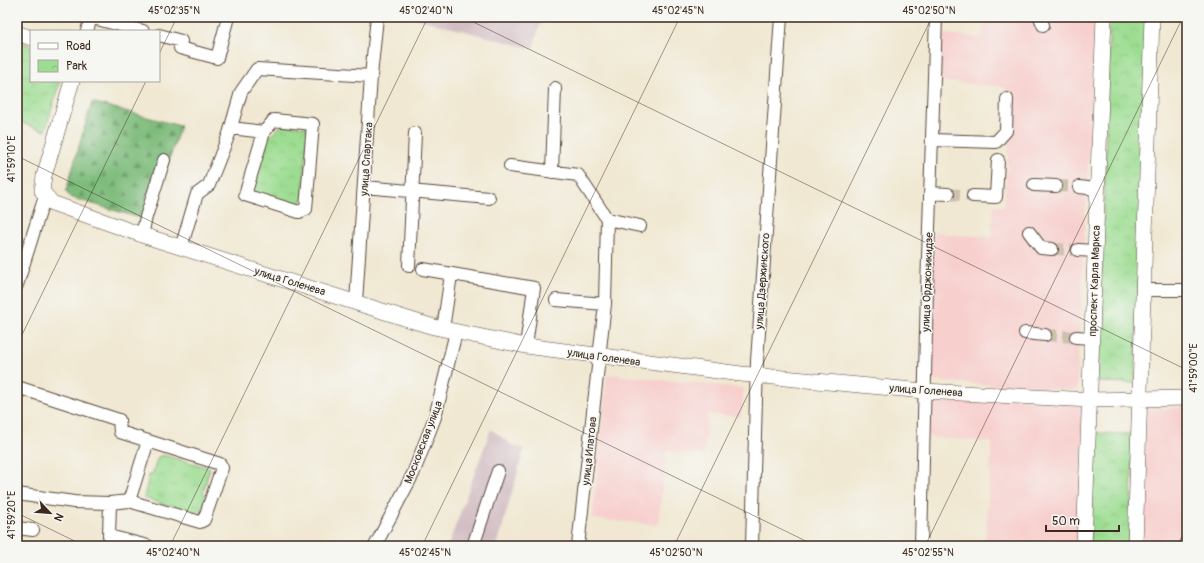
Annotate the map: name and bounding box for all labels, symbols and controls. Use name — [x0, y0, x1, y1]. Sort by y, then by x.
text: 45°02'35"N — [148, 5, 200, 17]
text: 45°02'40"N — [399, 5, 453, 17]
text: 45°02'45"N — [652, 5, 704, 17]
text: 45°02'50"N — [902, 5, 956, 17]
legend — [30, 30, 160, 82]
text: Road — [66, 39, 91, 54]
text: Park — [66, 59, 87, 74]
street label: улица Спартака — [357, 122, 376, 197]
text: 41°59'10"E — [6, 136, 18, 182]
street label: проспект Карла Маркса — [1086, 225, 1103, 337]
street label: улица Орджоникидзе — [919, 231, 936, 333]
street label: улица Дзержинского — [753, 232, 772, 331]
street label: улица Голенева — [252, 264, 327, 298]
text: 41°59'00"E — [1188, 343, 1200, 393]
street label: улица Голенева — [566, 346, 641, 369]
street label: улица Голенева — [888, 381, 963, 400]
street label: Московская улица — [402, 399, 445, 485]
street label: улица Ипатова — [579, 416, 600, 487]
text: 41°59'20"E — [6, 491, 18, 539]
north arrow — [30, 493, 70, 533]
scale bar — [1046, 507, 1119, 533]
text: N — [51, 511, 66, 524]
text: 50 m — [1052, 514, 1080, 529]
text: 45°02'40"N — [146, 547, 200, 559]
text: 45°02'45"N — [399, 547, 451, 559]
text: 45°02'50"N — [649, 547, 703, 559]
text: 45°02'55"N — [902, 547, 954, 559]

